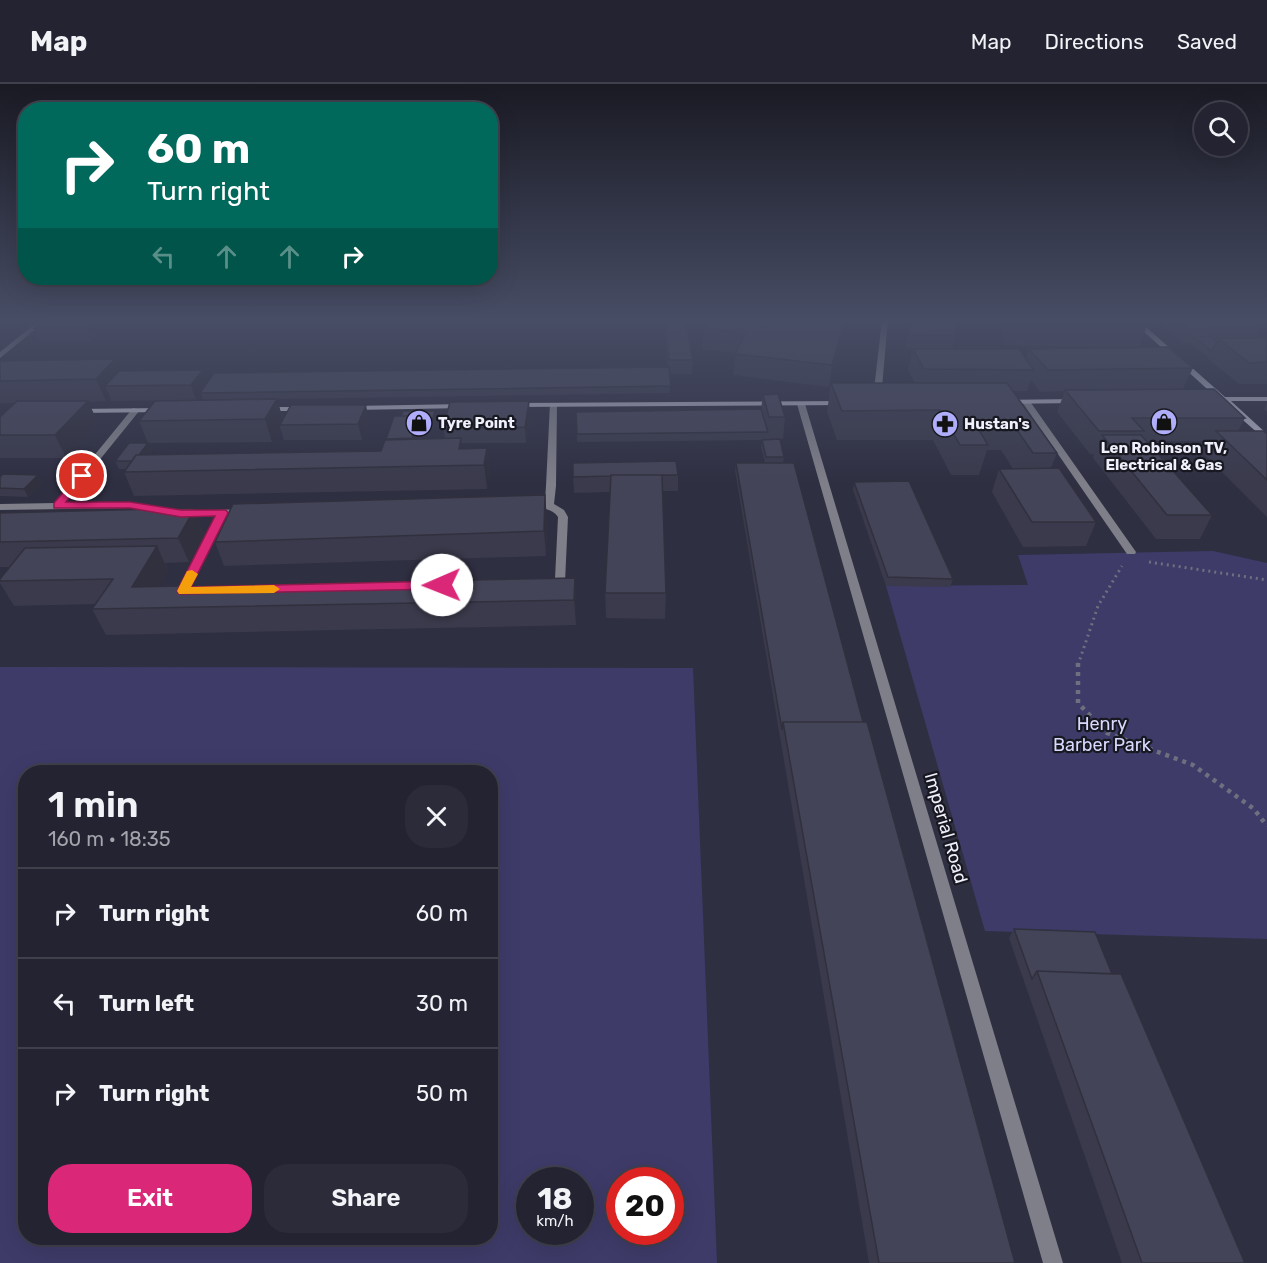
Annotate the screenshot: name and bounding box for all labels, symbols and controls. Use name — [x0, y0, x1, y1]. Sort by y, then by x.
text: Map — [30, 25, 87, 58]
text: Map — [971, 29, 1012, 54]
text: Directions — [1045, 29, 1144, 54]
text: Saved — [1177, 29, 1237, 54]
map controls — [1194, 102, 1248, 156]
button: search — [1194, 102, 1248, 156]
text: 60 m — [147, 124, 250, 174]
icon: right — [48, 126, 126, 204]
text: Turn right — [147, 175, 270, 207]
icon: left — [147, 240, 180, 273]
icon: ahead — [210, 240, 243, 273]
icon: ahead — [273, 240, 306, 273]
icon: right — [336, 240, 369, 273]
shop icon: Len Robinson TV, Electrical & Gas — [1149, 407, 1179, 437]
shop icon: Tyre Point — [404, 408, 434, 438]
pharmacy icon: Hustan's — [930, 409, 960, 439]
place label: Tyre Point — [438, 414, 515, 432]
place label: Hustan's — [964, 415, 1030, 433]
place label: Len Robinson TV, Electrical & Gas — [1101, 439, 1227, 474]
pin — [56, 450, 107, 501]
icon: arrive — [65, 459, 98, 492]
position arrow — [410, 553, 474, 617]
park label: Henry Barber Park — [1053, 713, 1152, 756]
street label: Imperial Road — [920, 770, 972, 886]
text: 1 min — [48, 783, 139, 826]
button: close — [405, 785, 468, 848]
text: 160 m · 18:35 — [48, 827, 171, 851]
icon: right — [48, 897, 81, 930]
text: Turn right — [99, 900, 209, 927]
text: 60 m — [416, 900, 468, 927]
icon: left — [48, 987, 81, 1020]
text: Turn left — [99, 990, 194, 1017]
text: 30 m — [416, 990, 468, 1017]
icon: right — [48, 1077, 81, 1110]
text: Turn right — [99, 1080, 209, 1107]
text: 50 m — [416, 1080, 468, 1107]
button: Exit — [48, 1164, 252, 1233]
button: Share — [264, 1164, 468, 1233]
speed limit sign: 20 — [606, 1167, 684, 1245]
text: 18 — [537, 1181, 573, 1217]
text: km/h — [536, 1212, 574, 1230]

